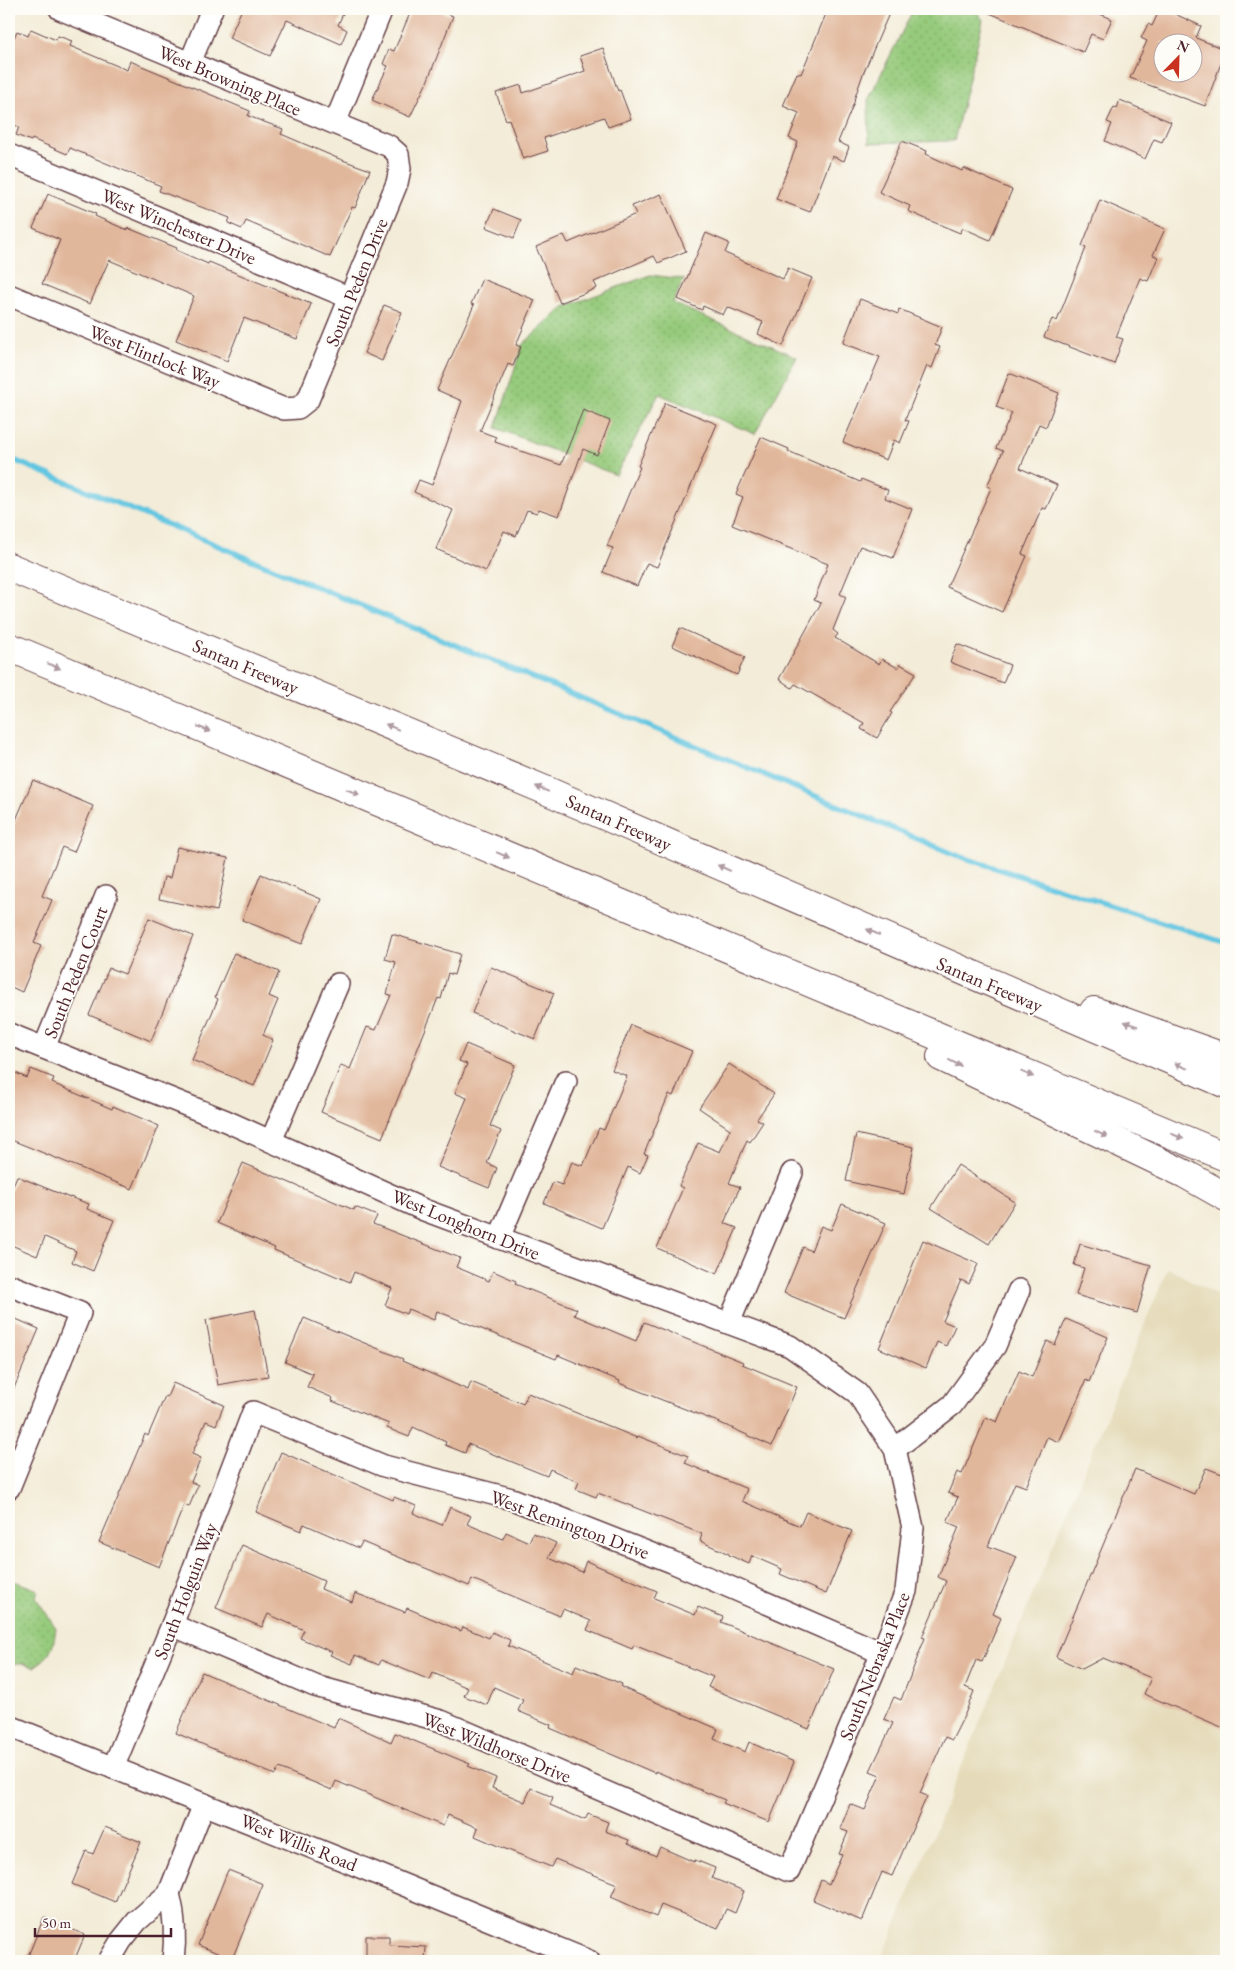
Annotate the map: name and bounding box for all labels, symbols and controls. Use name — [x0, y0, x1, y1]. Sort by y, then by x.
north arrow — [1152, 32, 1202, 82]
text: N — [1174, 36, 1192, 57]
street label: West Browning Place — [155, 39, 305, 122]
street label: West Winchester Drive — [98, 183, 260, 270]
street label: South Peden Drive — [319, 214, 394, 350]
street label: West Flintlock Way — [86, 319, 225, 394]
street label: Santan Freeway — [189, 633, 303, 700]
one-way arrow — [47, 663, 61, 671]
one-way arrow — [385, 722, 399, 730]
one-way arrow — [196, 726, 211, 734]
one-way arrow — [534, 785, 549, 793]
one-way arrow — [346, 788, 361, 796]
street label: Santan Freeway — [562, 788, 676, 857]
one-way arrow — [496, 851, 510, 859]
one-way arrow — [716, 863, 731, 871]
street label: South Peden Court — [38, 902, 113, 1042]
one-way arrow — [865, 928, 880, 936]
street label: Santan Freeway — [933, 951, 1047, 1018]
one-way arrow — [1123, 1019, 1138, 1027]
one-way arrow — [947, 1059, 962, 1067]
one-way arrow — [1174, 1061, 1188, 1069]
one-way arrow — [1020, 1070, 1035, 1078]
one-way arrow — [1094, 1130, 1108, 1138]
one-way arrow — [1170, 1133, 1184, 1141]
street label: West Longhorn Drive — [388, 1183, 544, 1266]
street label: West Remington Drive — [487, 1484, 653, 1565]
street label: South Holguin Way — [148, 1518, 223, 1663]
street label: South Nebraska Place — [833, 1588, 916, 1744]
street label: West Wildhorse Drive — [419, 1706, 575, 1789]
street label: West Willis Road — [237, 1808, 361, 1877]
scale bar — [35, 1905, 171, 1937]
text: 50 m — [42, 1913, 71, 1932]

